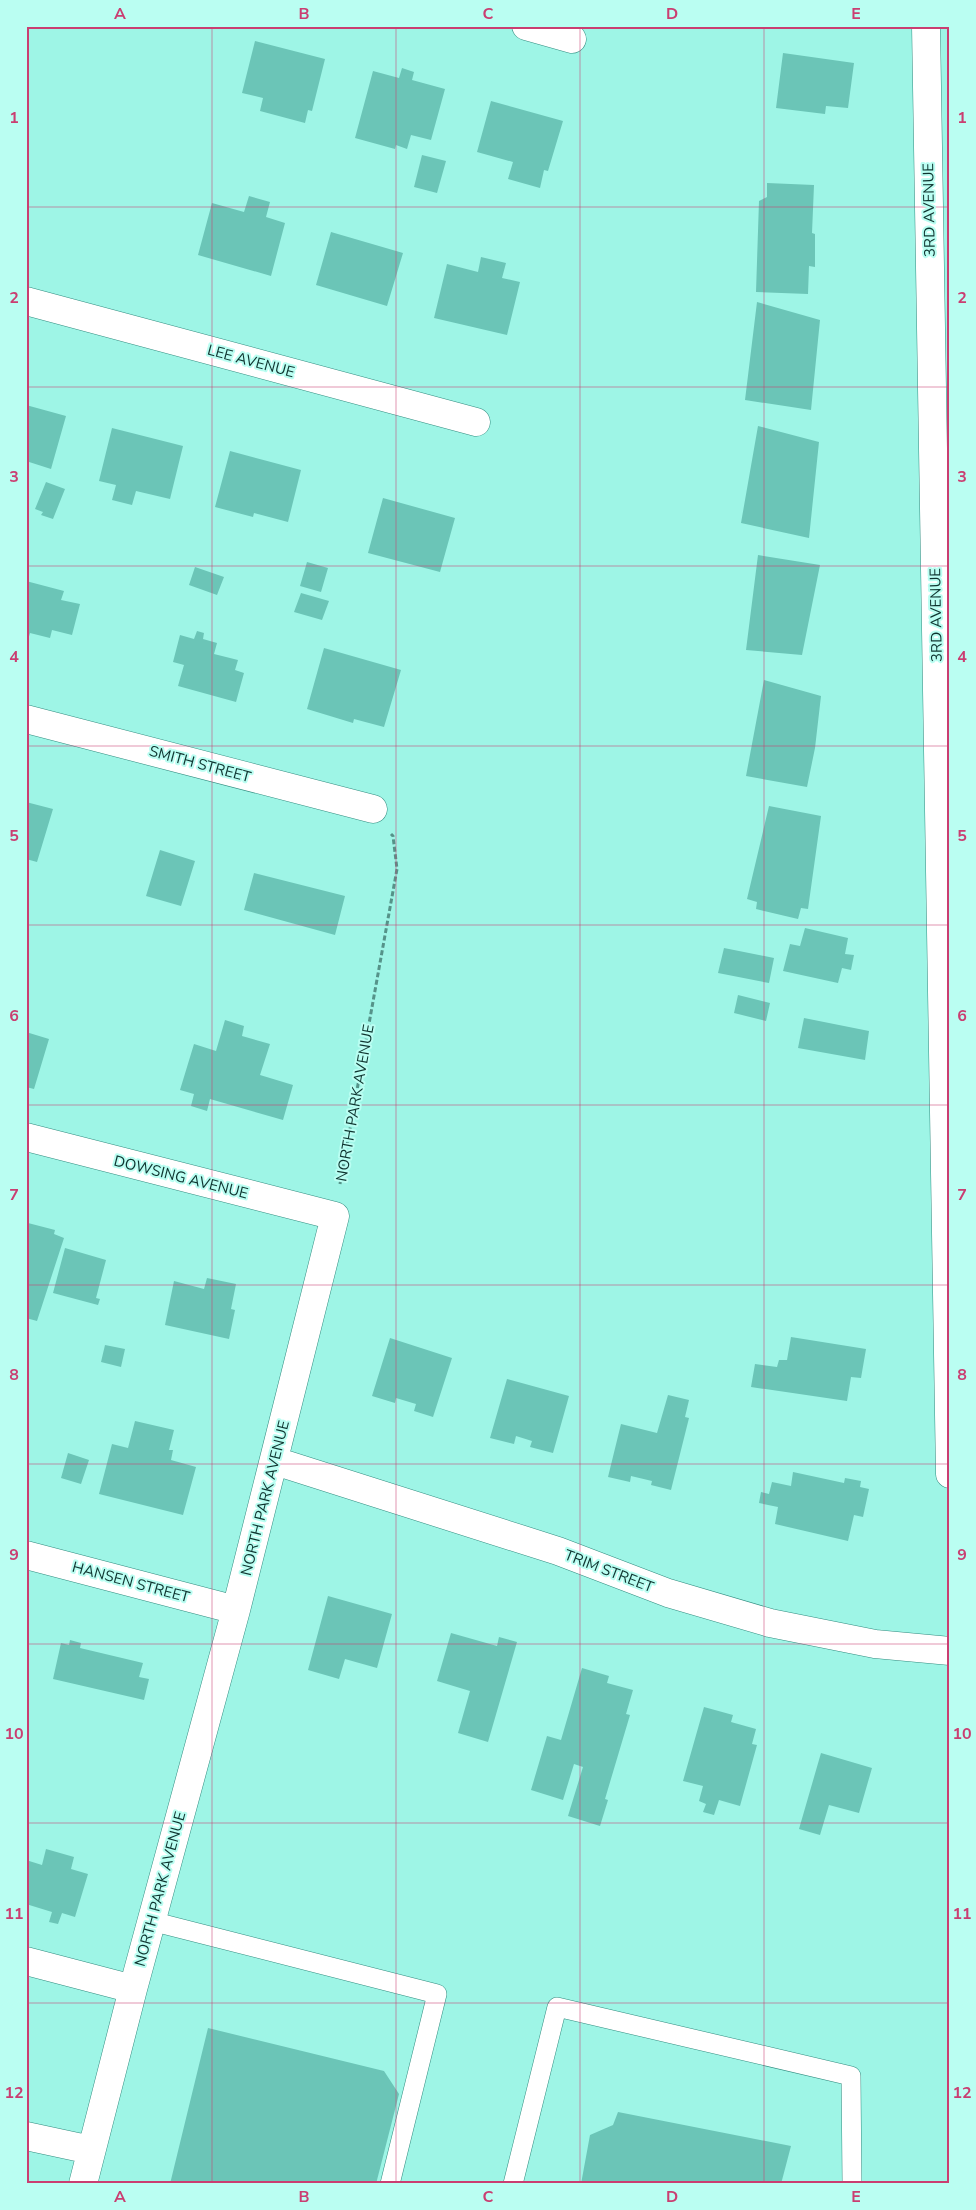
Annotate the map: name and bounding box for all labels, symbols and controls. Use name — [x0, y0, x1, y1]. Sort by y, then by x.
text: A — [114, 3, 126, 25]
text: B — [298, 3, 310, 25]
text: C — [483, 3, 494, 25]
text: D — [666, 3, 678, 25]
text: E — [851, 3, 861, 25]
text: 1 — [9, 107, 19, 129]
text: 1 — [957, 107, 967, 129]
street label: 3RD AVENUE — [918, 163, 940, 257]
text: 2 — [9, 287, 19, 309]
text: 2 — [957, 287, 967, 309]
street label: LEE AVENUE — [205, 340, 297, 382]
text: 3 — [9, 466, 19, 488]
text: 3 — [957, 466, 967, 488]
street label: 3RD AVENUE — [925, 568, 947, 662]
text: 4 — [9, 646, 19, 668]
text: 4 — [957, 646, 967, 668]
street label: SMITH STREET — [147, 741, 253, 787]
text: 5 — [9, 825, 19, 847]
text: 5 — [957, 825, 967, 847]
text: 6 — [9, 1005, 19, 1027]
text: 6 — [957, 1005, 967, 1027]
street label: NORTH PARK AVENUE — [331, 1023, 379, 1183]
street label: DOWSING AVENUE — [112, 1151, 250, 1203]
text: 7 — [9, 1184, 19, 1206]
text: 7 — [957, 1184, 967, 1206]
text: 8 — [9, 1364, 19, 1386]
text: 8 — [957, 1364, 967, 1386]
street label: NORTH PARK AVENUE — [236, 1418, 294, 1578]
text: 9 — [9, 1544, 19, 1566]
text: 9 — [957, 1544, 967, 1566]
street label: TRIM STREET — [562, 1545, 656, 1597]
street label: HANSEN STREET — [70, 1557, 192, 1607]
text: 10 — [4, 1723, 24, 1745]
text: 10 — [952, 1723, 972, 1745]
street label: NORTH PARK AVENUE — [130, 1810, 190, 1968]
text: 11 — [4, 1903, 24, 1925]
text: 11 — [952, 1903, 972, 1925]
text: 12 — [4, 2082, 24, 2104]
text: 12 — [952, 2082, 972, 2104]
text: A — [114, 2186, 126, 2208]
text: B — [298, 2186, 310, 2208]
text: C — [483, 2186, 494, 2208]
text: D — [666, 2186, 678, 2208]
text: E — [851, 2186, 861, 2208]

